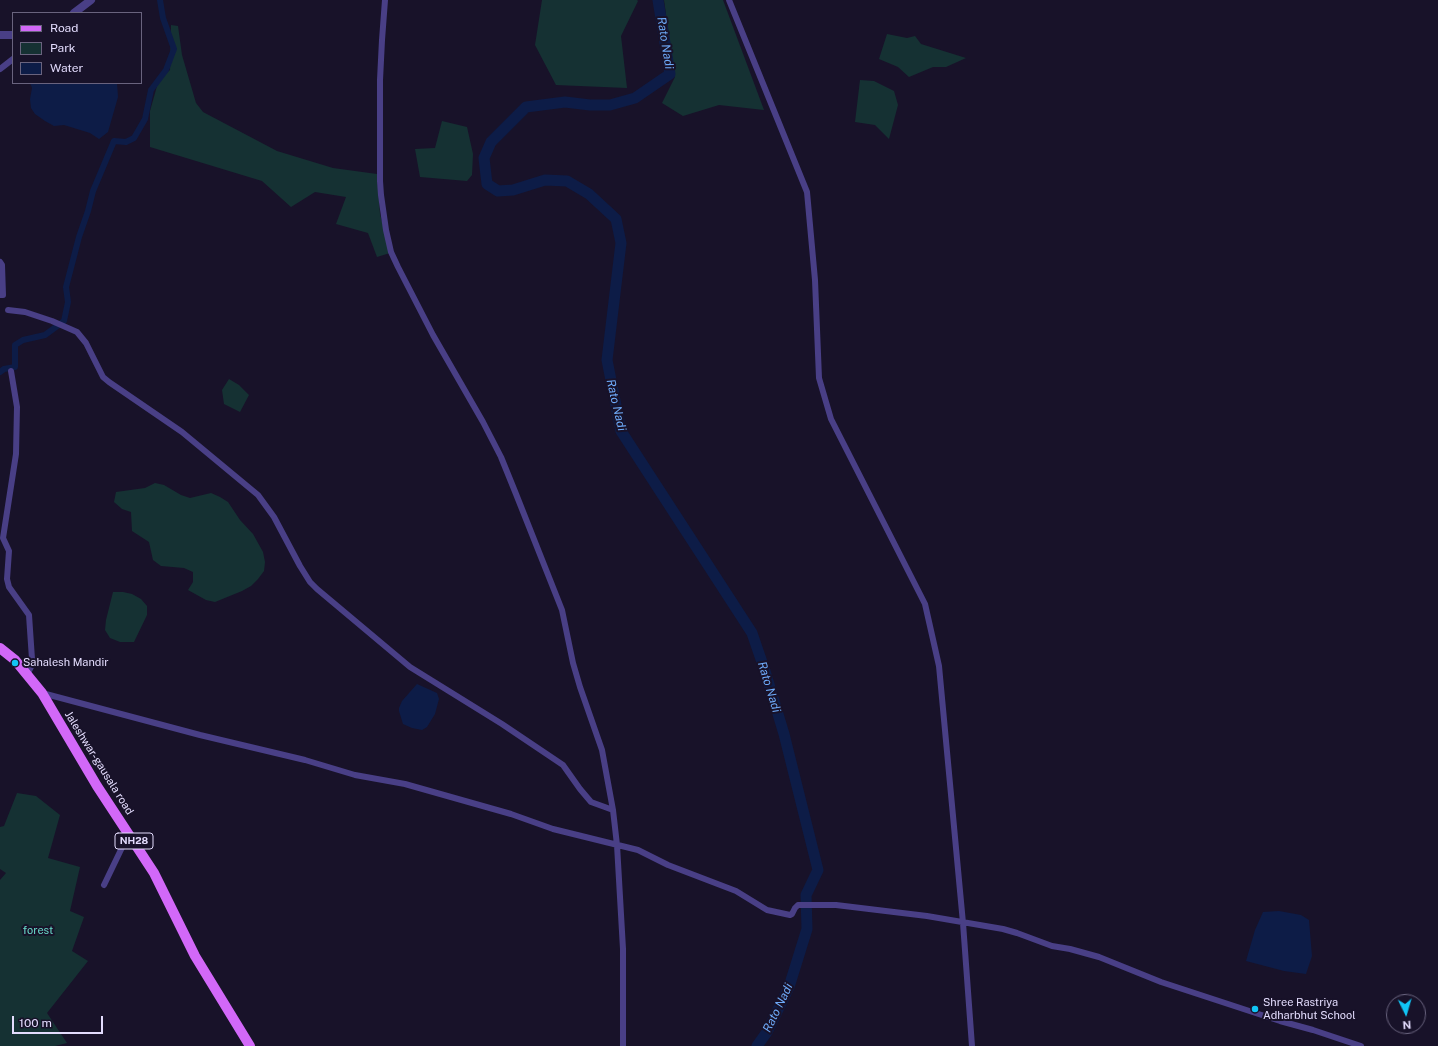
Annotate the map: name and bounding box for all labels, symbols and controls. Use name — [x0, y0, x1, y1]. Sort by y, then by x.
legend — [12, 12, 142, 84]
water label: Rato Nadi — [654, 16, 676, 70]
text: Road — [50, 21, 78, 35]
text: Park — [50, 41, 76, 55]
text: Water — [50, 61, 83, 75]
water label: Rato Nadi — [603, 378, 629, 432]
place label: Sahalesh Mandir — [23, 656, 109, 670]
marker: Sahalesh Mandir — [10, 658, 20, 668]
water label: Rato Nadi — [754, 660, 784, 714]
street label: Jaleshwar-gausala road — [62, 709, 136, 817]
road number: NH28 — [115, 833, 153, 849]
park label: forest — [23, 924, 53, 938]
water label: Rato Nadi — [760, 981, 796, 1035]
north arrow — [1386, 994, 1426, 1034]
place label: Shree Rastriya Adharbhut School — [1263, 996, 1356, 1022]
marker: Shree Rastriya Adharbhut School — [1250, 1004, 1260, 1014]
scale bar — [14, 1008, 105, 1034]
text: 100 m — [19, 1016, 52, 1030]
text: N — [1402, 1019, 1412, 1031]

